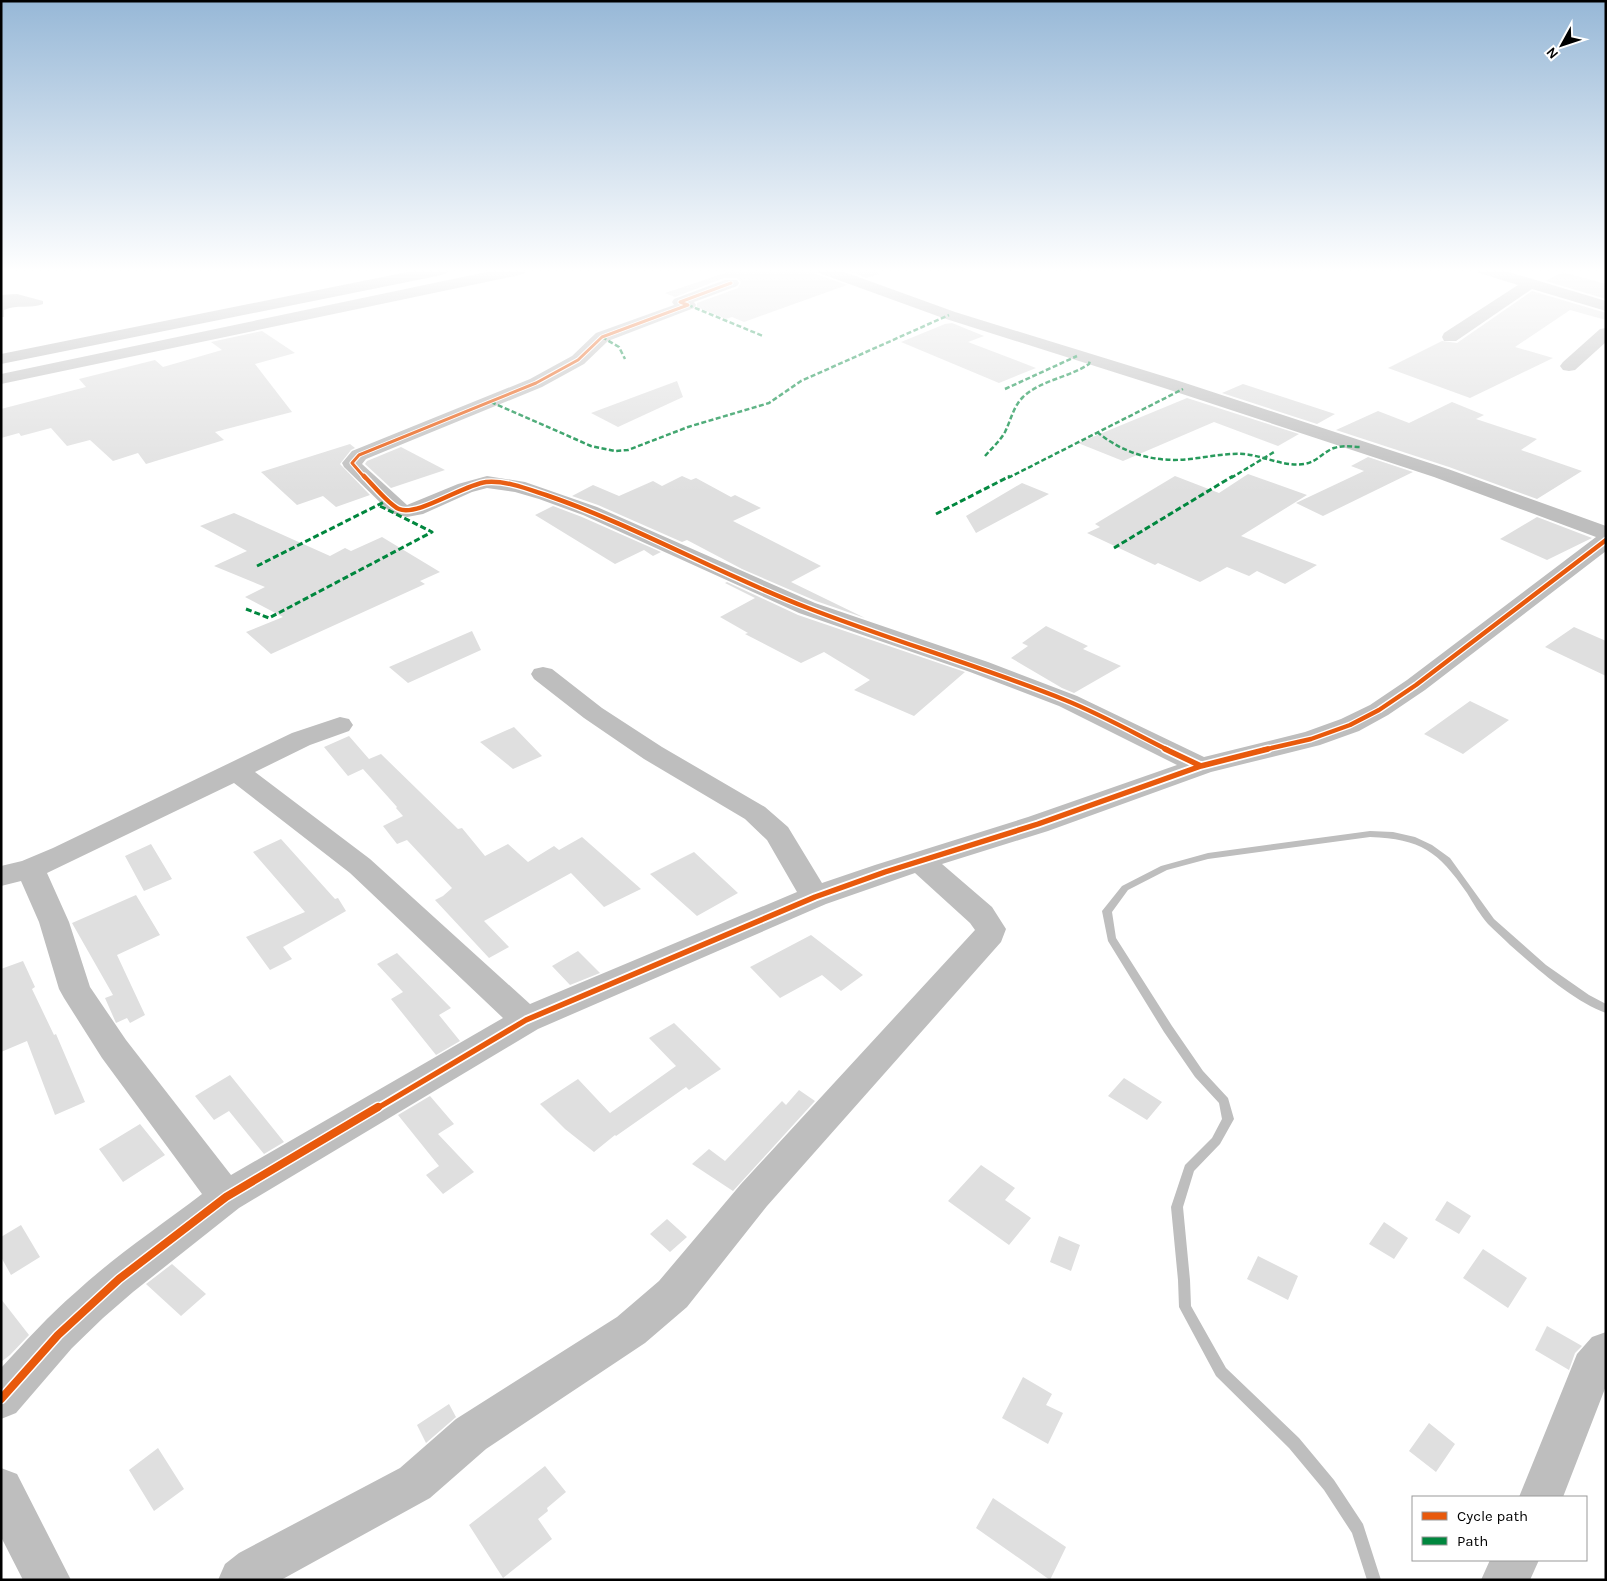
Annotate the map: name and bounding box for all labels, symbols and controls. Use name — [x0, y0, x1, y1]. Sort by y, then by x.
north arrow — [1537, 20, 1587, 70]
text: N — [1543, 44, 1562, 62]
legend — [1412, 1496, 1587, 1561]
text: Cycle path — [1457, 1507, 1528, 1525]
text: Path — [1457, 1532, 1488, 1550]

